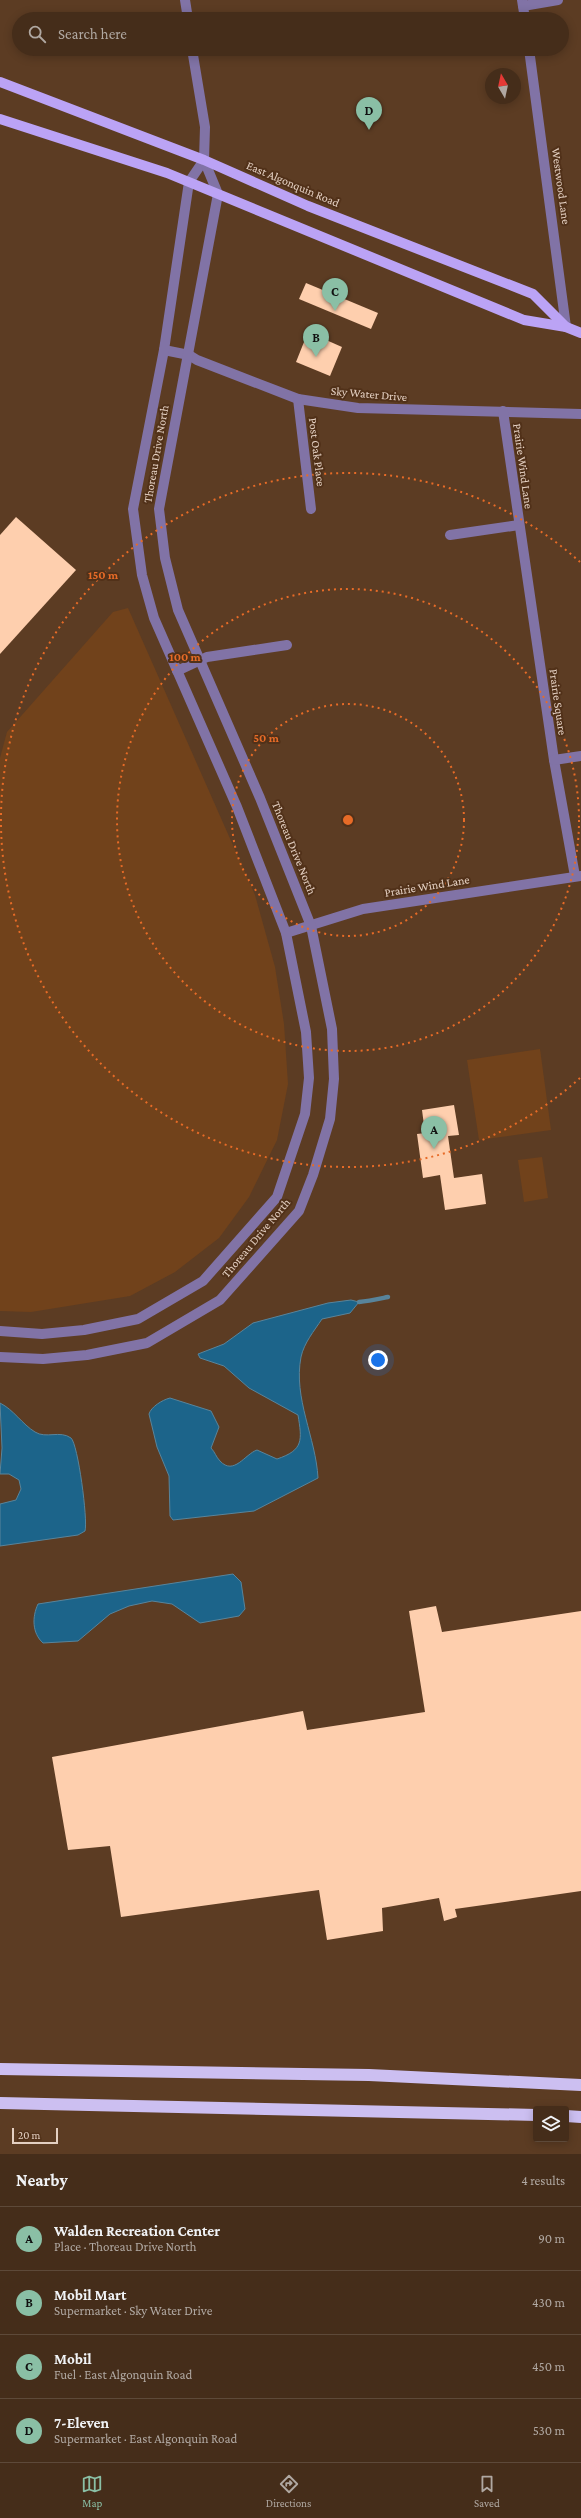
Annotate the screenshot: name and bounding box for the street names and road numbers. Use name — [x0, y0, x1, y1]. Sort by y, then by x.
street label: Westwood Lane — [549, 147, 573, 225]
street label: East Algonquin Road — [244, 158, 342, 210]
street label: Sky Water Drive — [330, 384, 408, 404]
street label: Thoreau Drive North — [140, 403, 172, 504]
street label: Post Oak Place — [306, 417, 328, 487]
street label: Prairie Wind Lane — [510, 422, 536, 510]
street label: Prairie Square — [546, 668, 570, 736]
street label: Thoreau Drive North — [269, 799, 319, 897]
street label: Prairie Wind Lane — [383, 872, 471, 900]
street label: Thoreau Drive North — [219, 1195, 294, 1280]

